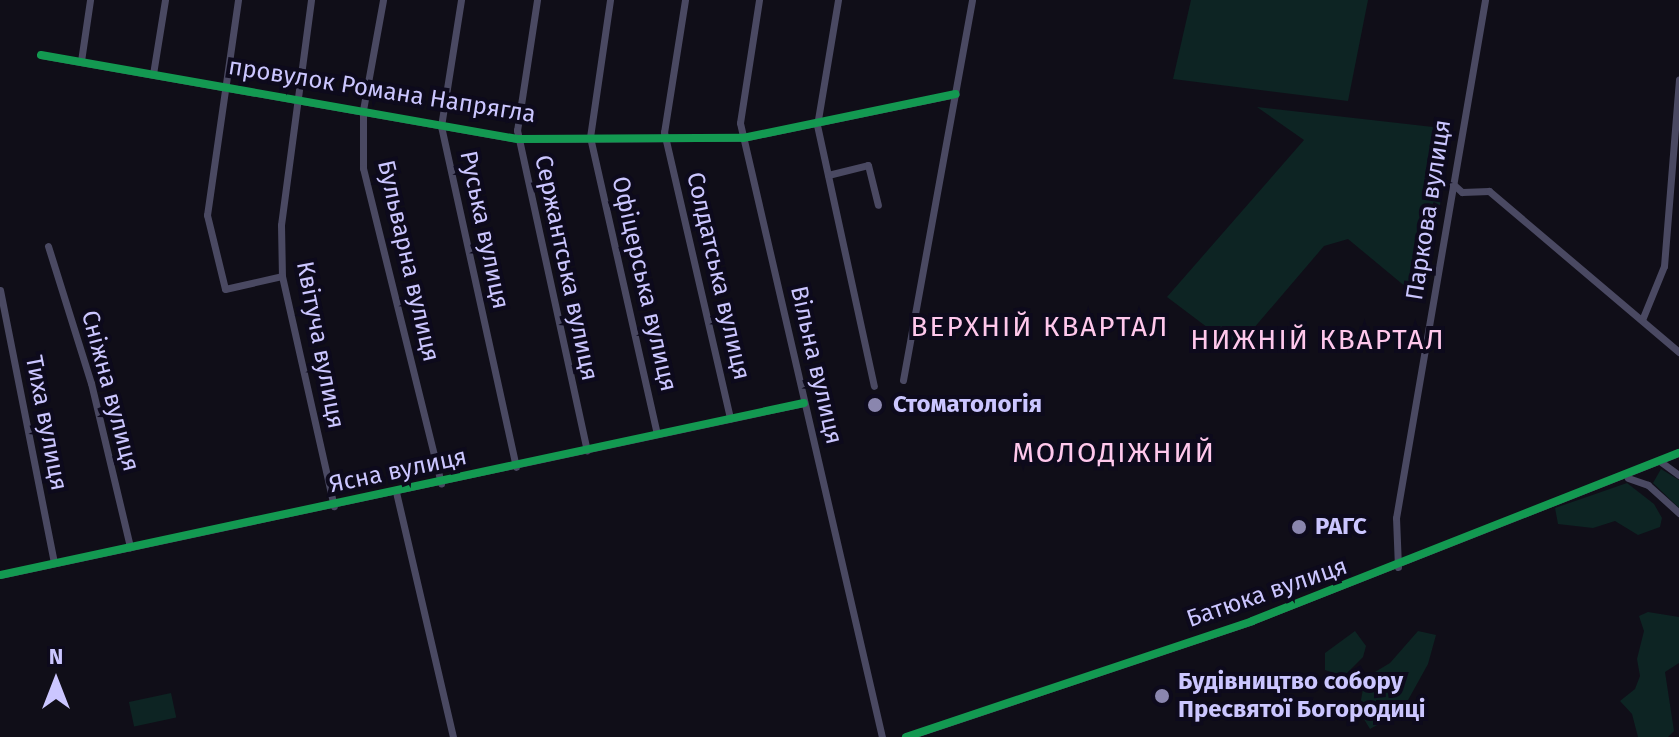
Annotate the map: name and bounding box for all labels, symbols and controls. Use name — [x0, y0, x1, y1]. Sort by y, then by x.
street label: провулок Романа Напрягла — [226, 52, 538, 130]
street label: Паркова вулиця — [1400, 118, 1458, 302]
street label: Руська вулиця — [453, 148, 515, 312]
street label: Сержантська вулиця — [528, 152, 604, 384]
street label: Бульварна вулиця — [371, 157, 445, 365]
street label: Солдатська вулиця — [680, 169, 756, 383]
street label: Офіцерська вулиця — [605, 174, 683, 394]
street label: Квітуча вулиця — [290, 259, 350, 431]
street label: Вільна вулиця — [784, 283, 848, 447]
street label: Сніжна вулиця — [75, 307, 145, 475]
district label: ВЕРХНІЙ КВАРТАЛ — [911, 310, 1169, 344]
district label: НИЖНІЙ КВАРТАЛ — [1190, 323, 1446, 357]
street label: Тиха вулиця — [19, 353, 73, 493]
place label: Стоматологія — [893, 391, 1042, 419]
marker: Стоматологія — [864, 394, 886, 416]
district label: МОЛОДІЖНИЙ — [1012, 436, 1216, 470]
street label: Ясна вулиця — [327, 442, 469, 500]
place label: РАГС — [1315, 513, 1367, 541]
marker: РАГС — [1290, 518, 1308, 536]
street label: Батюка вулиця — [1183, 552, 1351, 634]
north arrow — [16, 641, 96, 721]
text: N — [49, 643, 63, 670]
place label: Будівництво собору Пресвятої Богородиці — [1178, 668, 1426, 724]
marker: Будівництво собору Пресвятої Богородиці — [1153, 687, 1171, 705]

